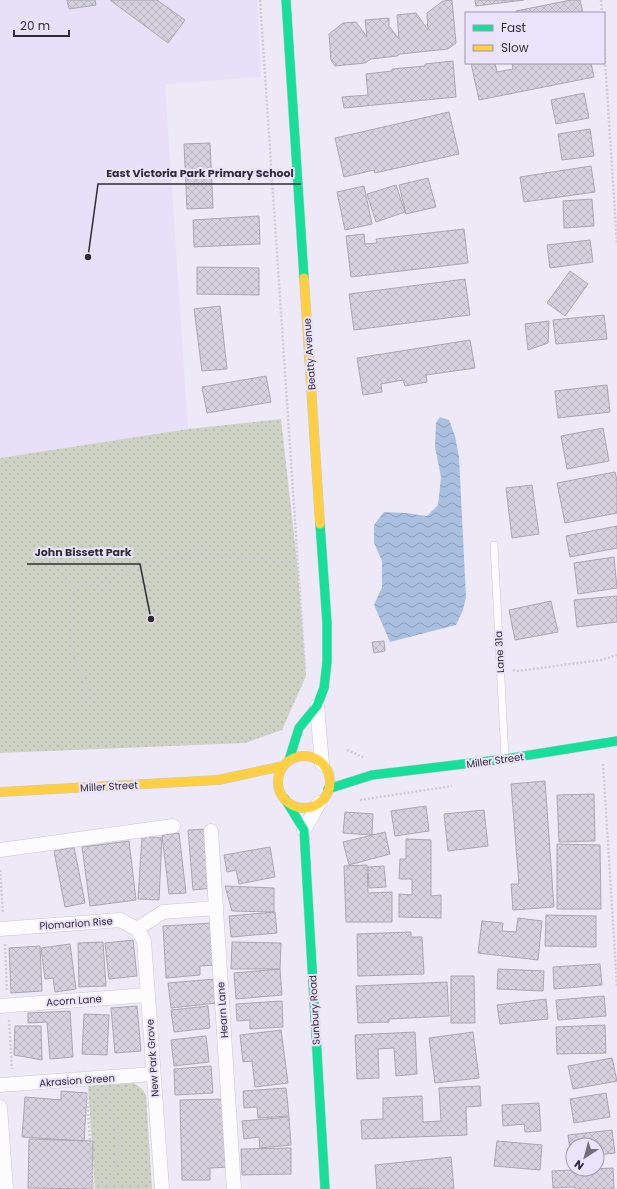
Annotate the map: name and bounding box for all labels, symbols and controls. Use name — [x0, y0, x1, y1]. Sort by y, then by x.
scale bar — [14, 12, 69, 38]
legend — [465, 12, 605, 64]
text: 20 m — [20, 17, 50, 34]
text: Fast — [501, 19, 526, 36]
text: Slow — [501, 39, 529, 56]
callout: East Victoria Park Primary School — [98, 161, 301, 184]
text: East Victoria Park Primary School — [106, 165, 294, 181]
street label: Beatty Avenue — [299, 317, 319, 391]
callout: John Bissett Park — [27, 541, 140, 564]
text: John Bissett Park — [34, 544, 132, 560]
street label: Lane 31a — [491, 631, 508, 673]
street label: Miller Street — [465, 749, 525, 772]
street label: Miller Street — [80, 777, 139, 796]
street label: Plomarion Rise — [39, 913, 113, 934]
street label: Sunbury Road — [305, 975, 324, 1045]
street label: Hearn Lane — [213, 981, 232, 1039]
street label: Acorn Lane — [46, 991, 102, 1010]
street label: New Park Grove — [142, 1019, 163, 1097]
street label: Akrasion Green — [39, 1070, 115, 1091]
north arrow — [565, 1137, 605, 1177]
text: N — [571, 1156, 587, 1174]

